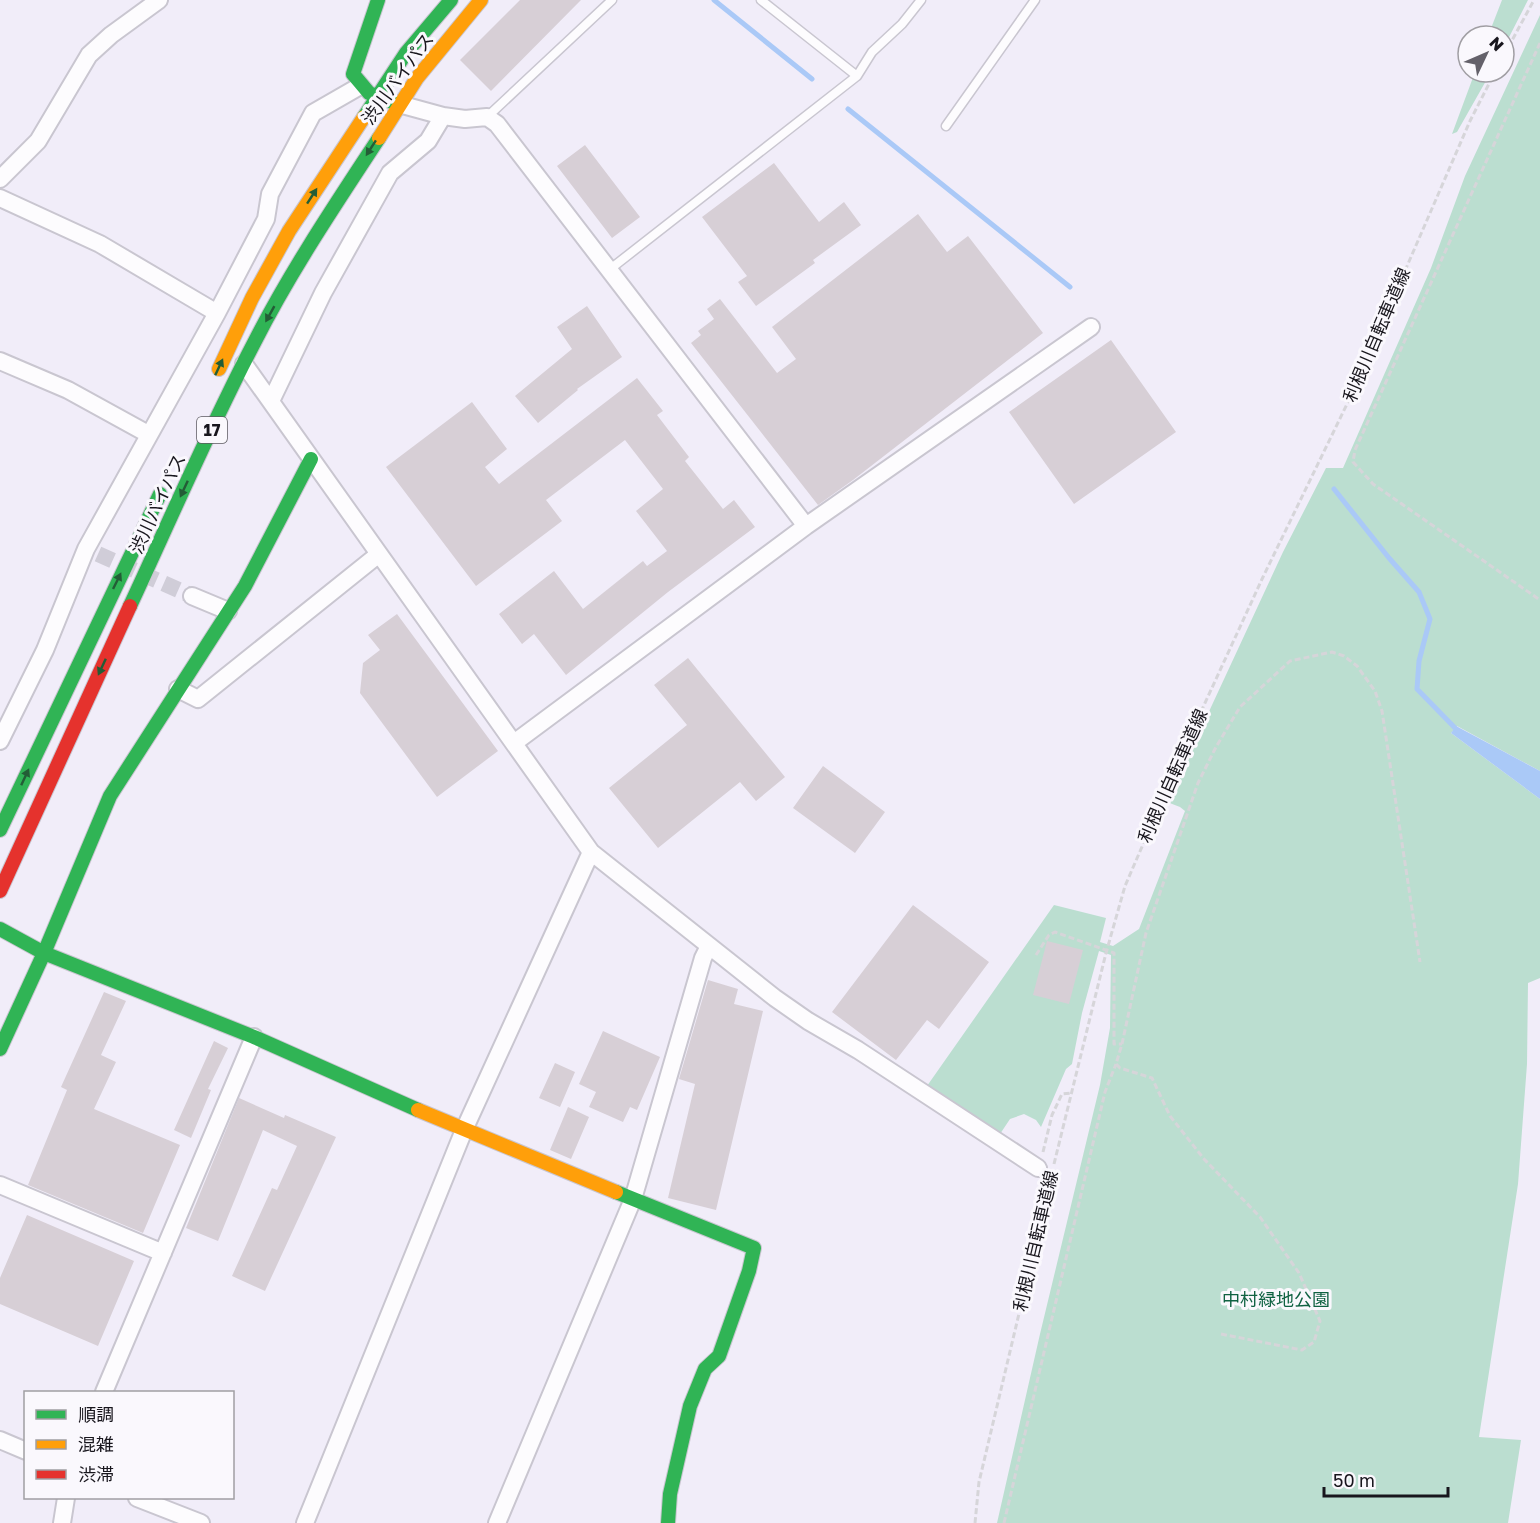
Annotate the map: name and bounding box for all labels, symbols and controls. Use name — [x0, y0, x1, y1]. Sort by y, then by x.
north arrow — [1456, 24, 1516, 84]
street label: 渋川バイパス — [357, 28, 438, 128]
text: N — [1485, 32, 1508, 55]
one-way arrow — [366, 140, 377, 156]
one-way arrow — [306, 188, 317, 204]
street label: 利根川自転車道線 — [1338, 264, 1414, 405]
one-way arrow — [265, 306, 275, 323]
one-way arrow — [215, 359, 224, 376]
road number: 17 — [197, 417, 227, 443]
street label: 渋川バイパス — [124, 450, 190, 557]
one-way arrow — [179, 481, 188, 498]
one-way arrow — [112, 573, 122, 590]
one-way arrow — [98, 658, 107, 675]
street label: 利根川自転車道線 — [1133, 705, 1211, 846]
one-way arrow — [20, 768, 29, 785]
street label: 利根川自転車道線 — [1008, 1168, 1062, 1313]
park label: 中村緑地公園 — [1222, 1288, 1330, 1310]
legend — [24, 1391, 234, 1499]
text: 順調 — [78, 1403, 114, 1425]
text: 混雑 — [78, 1433, 114, 1455]
scale bar — [1324, 1460, 1448, 1498]
text: 渋滞 — [78, 1463, 114, 1485]
text: 50 m — [1333, 1469, 1375, 1491]

